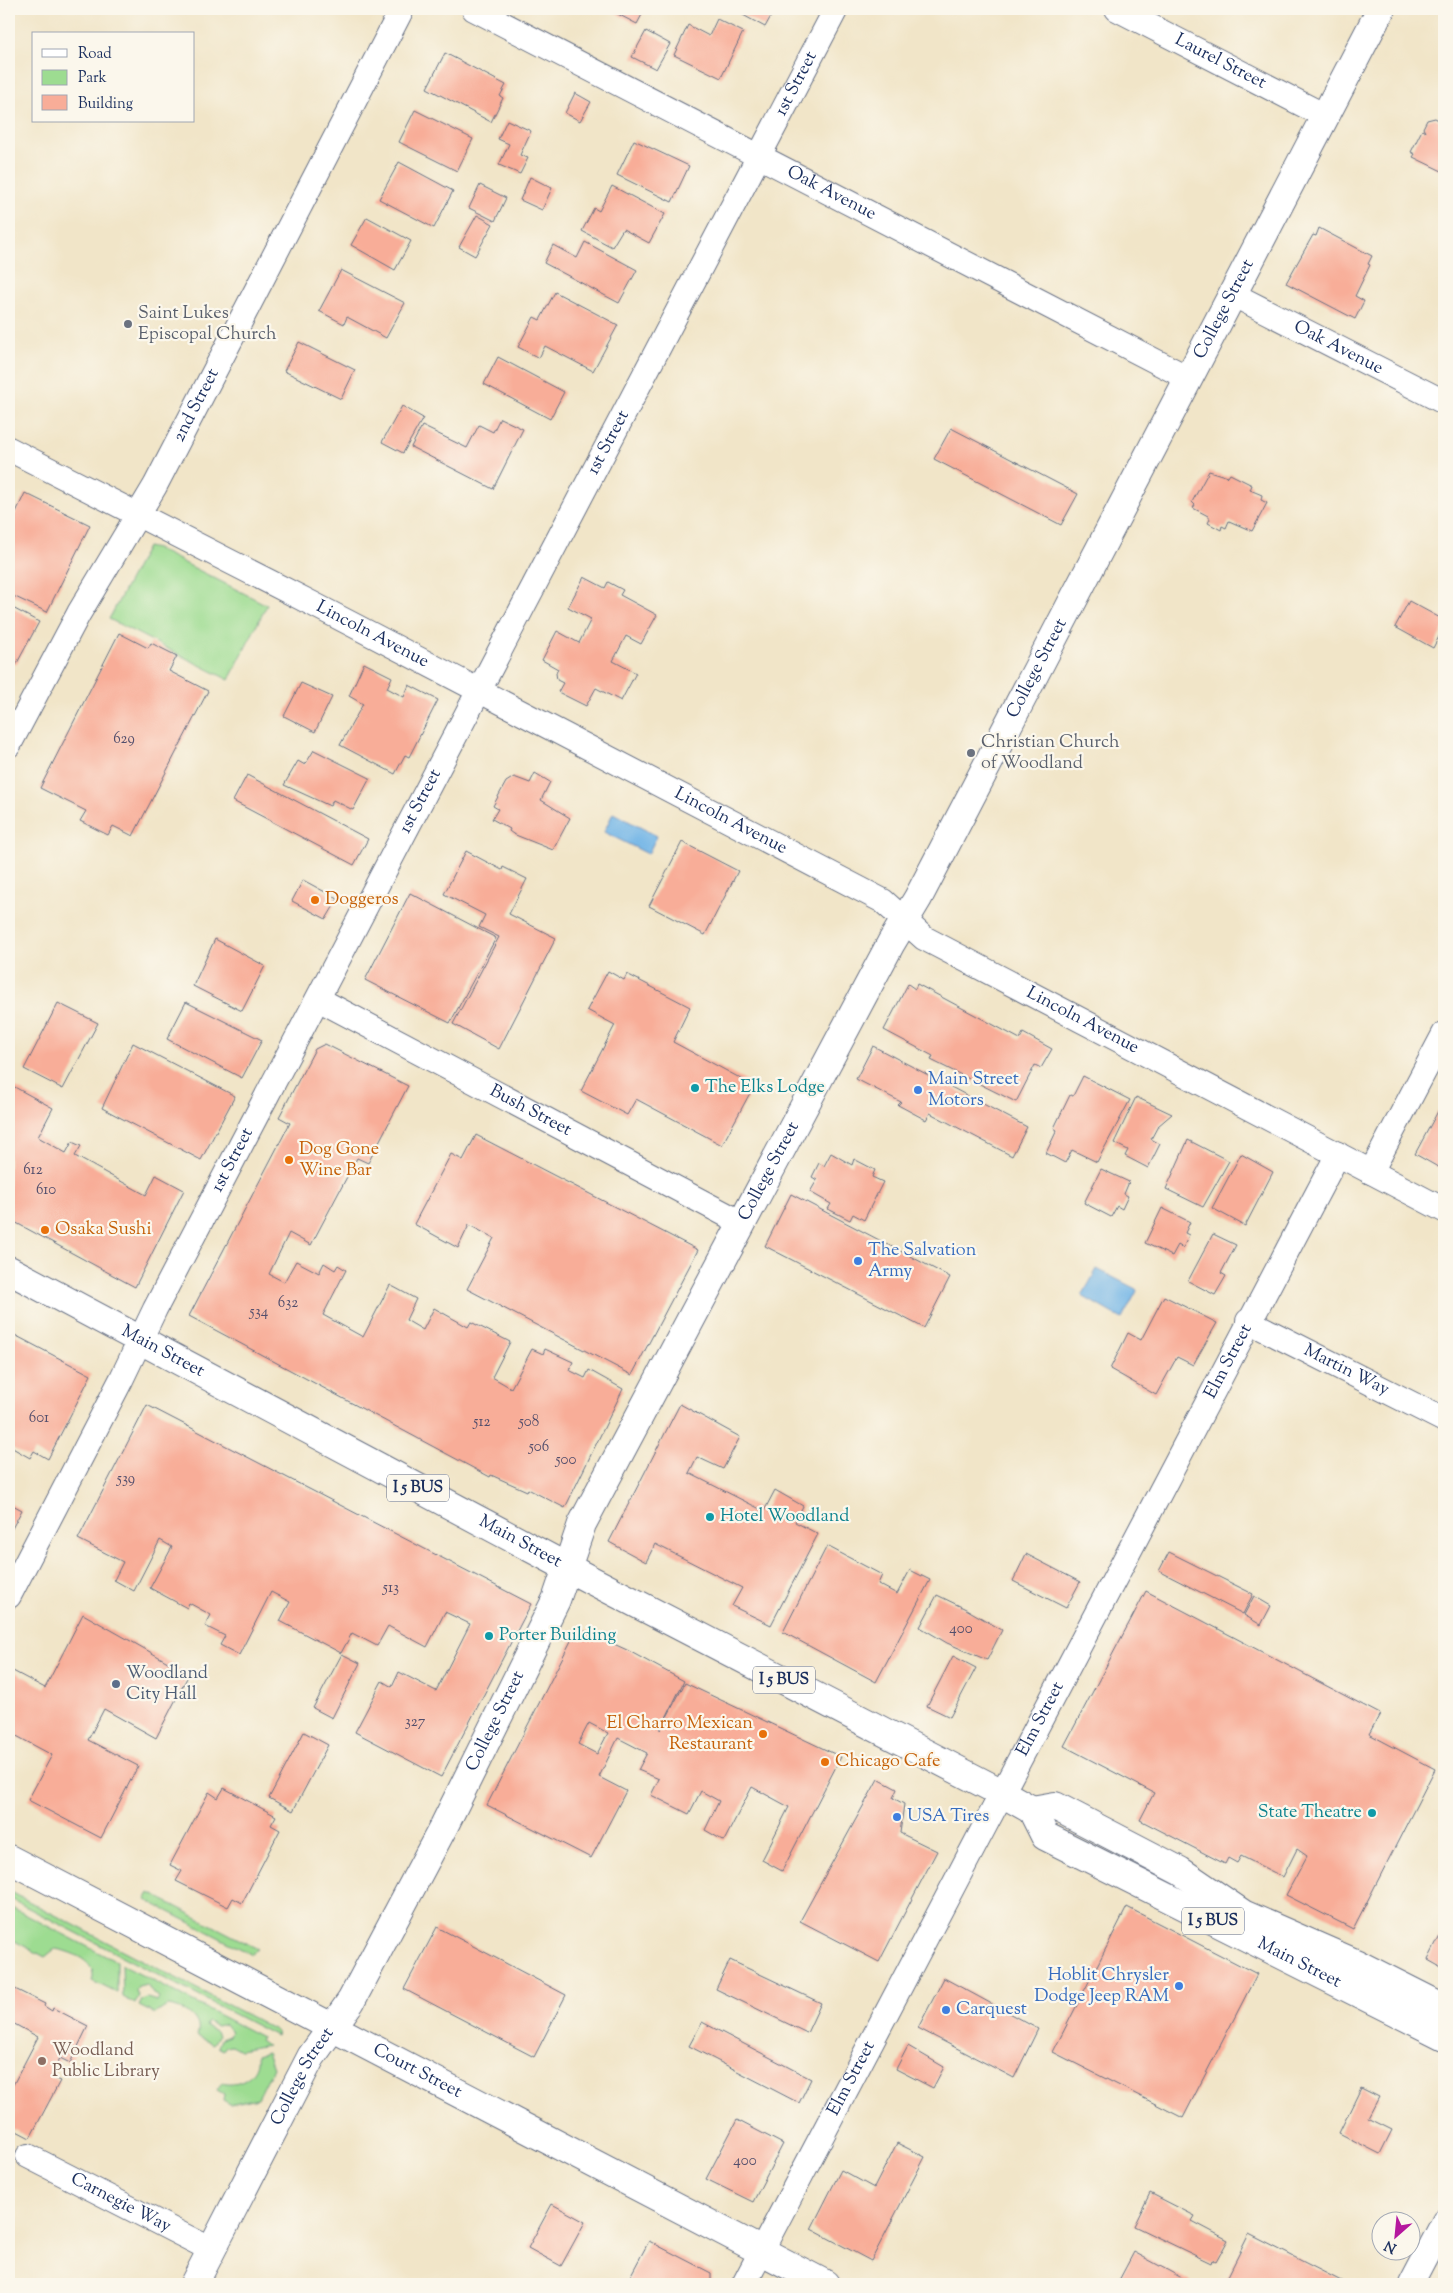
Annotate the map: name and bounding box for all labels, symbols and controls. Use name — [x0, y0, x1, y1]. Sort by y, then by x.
street label: Laurel Street — [1170, 28, 1270, 96]
legend — [32, 32, 195, 122]
text: Road — [78, 44, 112, 65]
street label: 1st Street — [769, 47, 824, 121]
text: Park — [78, 68, 107, 89]
text: Building — [78, 94, 133, 115]
street label: Oak Avenue — [782, 160, 880, 228]
street label: College Street — [1188, 255, 1261, 364]
place label: Saint Lukes Episcopal Church — [138, 301, 277, 348]
street label: Oak Avenue — [1289, 314, 1387, 382]
marker: Saint Lukes Episcopal Church — [122, 318, 134, 330]
street label: 2nd Street — [167, 364, 226, 447]
street label: 1st Street — [581, 406, 636, 480]
street label: Lincoln Avenue — [311, 595, 433, 675]
street label: College Street — [1001, 614, 1074, 723]
house number: 629 — [113, 729, 135, 750]
place label: Christian Church of Woodland — [981, 730, 1120, 777]
marker: Christian Church of Woodland — [965, 747, 977, 759]
street label: 1st Street — [393, 765, 449, 838]
street label: Lincoln Avenue — [669, 781, 792, 862]
place label: Doggeros — [325, 887, 399, 913]
marker: Doggeros — [309, 894, 321, 906]
street label: Lincoln Avenue — [1021, 981, 1143, 1061]
place label: Main Street Motors — [928, 1067, 1019, 1114]
place label: The Elks Lodge — [705, 1075, 825, 1101]
street label: Bush Street — [484, 1079, 576, 1144]
marker: The Elks Lodge — [689, 1082, 701, 1094]
marker: Main Street Motors — [912, 1084, 924, 1096]
street label: College Street — [732, 1117, 807, 1226]
street label: 1st Street — [205, 1123, 261, 1197]
place label: Dog Gone Wine Bar — [299, 1137, 379, 1184]
marker: Dog Gone Wine Bar — [283, 1154, 295, 1166]
house number: 612 — [23, 1160, 43, 1181]
house number: 610 — [36, 1180, 56, 1201]
place label: Osaka Sushi — [55, 1217, 152, 1243]
marker: Osaka Sushi — [39, 1224, 51, 1236]
place label: The Salvation Army — [868, 1238, 977, 1285]
marker: The Salvation Army — [852, 1255, 864, 1267]
house number: 632 — [278, 1293, 298, 1314]
house number: 534 — [249, 1302, 269, 1323]
street label: Main Street — [116, 1319, 209, 1385]
street label: Elm Street — [1198, 1320, 1259, 1404]
street label: Martin Way — [1299, 1338, 1394, 1403]
house number: 601 — [29, 1408, 49, 1429]
house number: 512 — [472, 1412, 491, 1433]
house number: 508 — [518, 1412, 539, 1433]
house number: 506 — [528, 1437, 549, 1458]
house number: 500 — [554, 1450, 577, 1471]
house number: 539 — [116, 1469, 135, 1490]
road number: I 5 BUS — [387, 1475, 449, 1502]
place label: Hotel Woodland — [720, 1504, 849, 1530]
street label: Main Street — [474, 1509, 566, 1575]
marker: Hotel Woodland — [704, 1511, 716, 1523]
house number: 513 — [382, 1578, 399, 1599]
house number: 400 — [949, 1619, 973, 1640]
place label: Porter Building — [499, 1623, 617, 1649]
marker: Porter Building — [483, 1630, 495, 1642]
place label: Woodland City Hall — [126, 1661, 208, 1708]
road number: I 5 BUS — [753, 1666, 815, 1694]
street label: College Street — [460, 1667, 532, 1776]
street label: Elm Street — [1010, 1677, 1071, 1761]
marker: Woodland City Hall — [110, 1678, 122, 1690]
place label: El Charro Mexican Restaurant — [607, 1711, 753, 1758]
house number: 327 — [405, 1712, 426, 1733]
marker: El Charro Mexican Restaurant — [757, 1728, 769, 1740]
place label: Chicago Cafe — [835, 1749, 940, 1775]
marker: Chicago Cafe — [819, 1756, 831, 1768]
place label: State Theatre — [1258, 1800, 1362, 1826]
place label: USA Tires — [907, 1804, 989, 1830]
marker: State Theatre — [1366, 1807, 1378, 1819]
marker: USA Tires — [891, 1811, 903, 1823]
road number: I 5 BUS — [1182, 1908, 1244, 1934]
street label: Main Street — [1253, 1931, 1345, 1995]
place label: Hoblit Chrysler Dodge Jeep RAM — [1034, 1963, 1169, 2010]
marker: Hoblit Chrysler Dodge Jeep RAM — [1173, 1980, 1185, 1992]
place label: Carquest — [956, 1997, 1027, 2023]
marker: Carquest — [940, 2004, 952, 2016]
street label: College Street — [265, 2022, 341, 2131]
street label: Court Street — [368, 2037, 466, 2106]
street label: Elm Street — [822, 2037, 882, 2121]
place label: Woodland Public Library — [52, 2038, 160, 2085]
marker: Woodland Public Library — [36, 2055, 48, 2067]
house number: 400 — [733, 2151, 757, 2172]
street label: Carnegie Way — [66, 2167, 176, 2240]
north arrow — [1370, 2210, 1420, 2260]
text: N — [1381, 2234, 1401, 2257]

